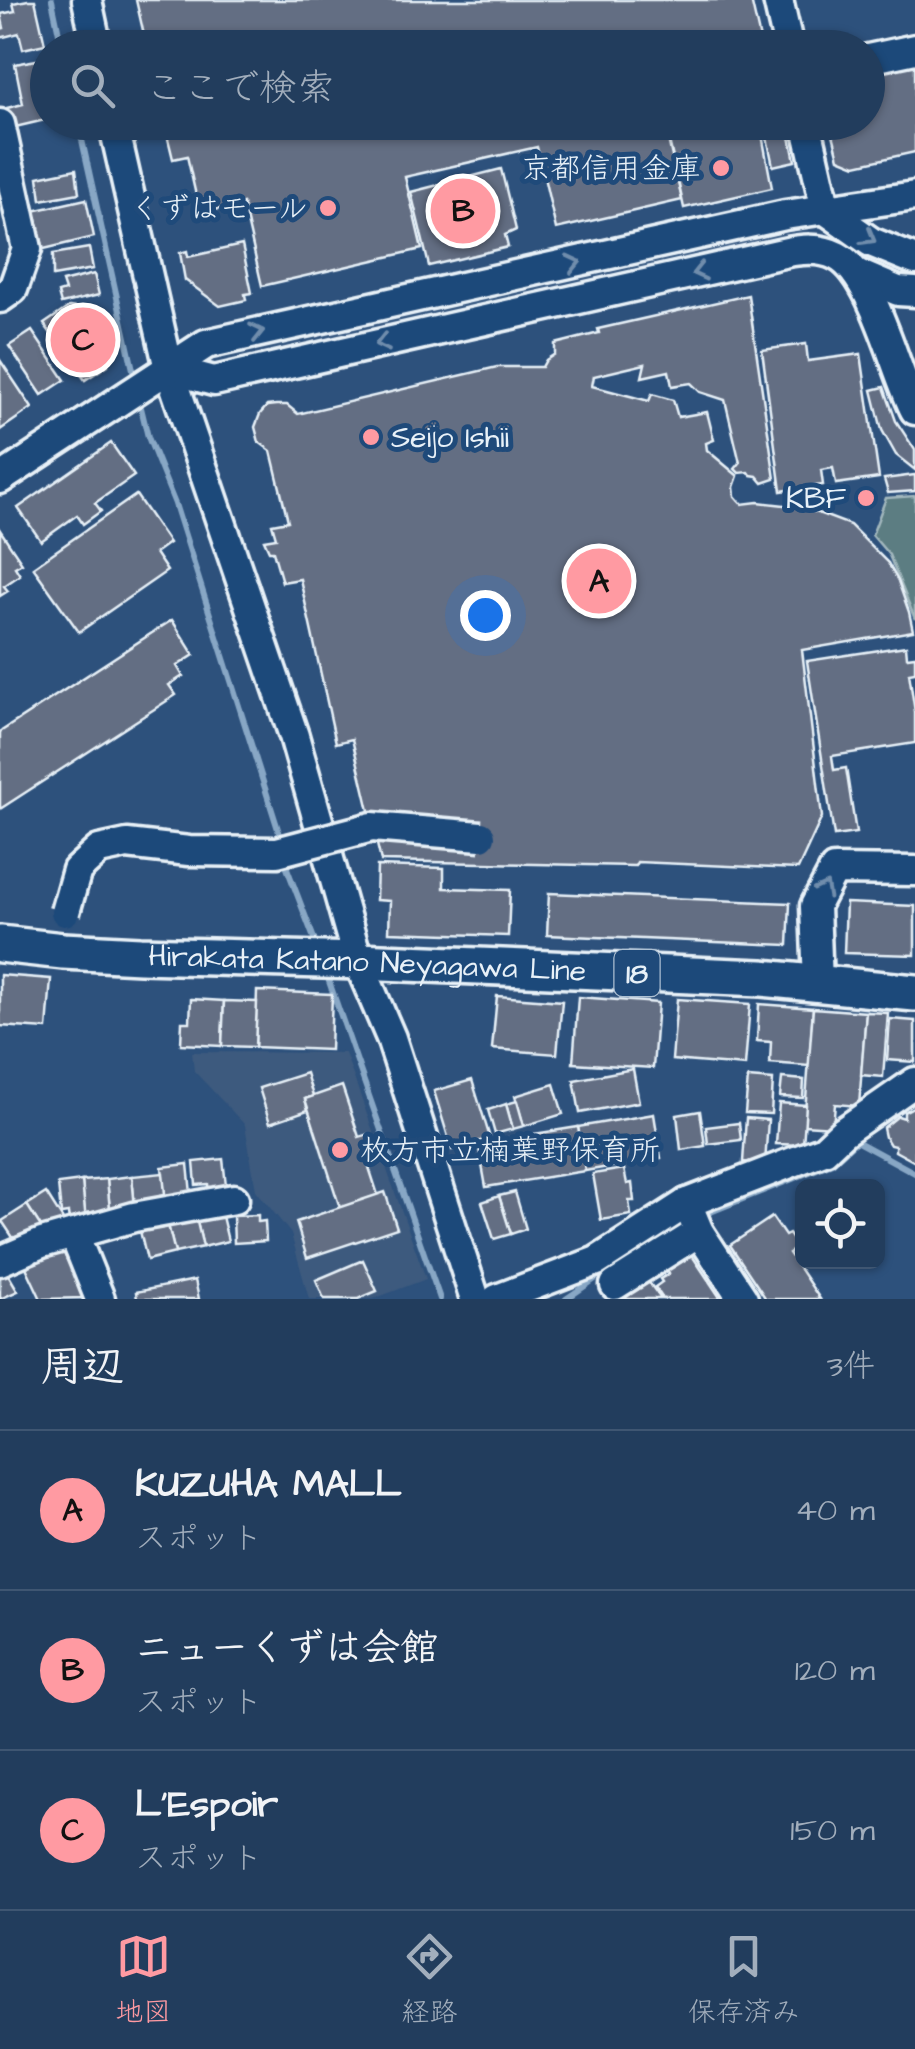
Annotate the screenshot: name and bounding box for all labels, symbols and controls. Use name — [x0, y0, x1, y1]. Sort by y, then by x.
search box — [30, 30, 885, 140]
icon: search — [65, 58, 120, 113]
text: ここで検索 — [145, 63, 335, 115]
place label: 京都信用金庫 — [521, 148, 701, 190]
marker: 京都信用金庫 — [710, 157, 732, 179]
pin: B — [430, 174, 496, 248]
place label: くずはモール — [130, 188, 308, 230]
marker: くずはモール — [317, 197, 339, 219]
one-way arrow — [858, 226, 876, 246]
one-way arrow — [566, 254, 583, 275]
one-way arrow — [691, 260, 708, 281]
pin: C — [51, 302, 116, 378]
one-way arrow — [248, 323, 265, 344]
one-way arrow — [374, 332, 391, 353]
place label: Seijo Ishii — [391, 417, 509, 459]
marker: Seijo Ishii — [360, 426, 382, 448]
place label: KBF — [786, 478, 846, 520]
marker: KBF — [855, 487, 877, 509]
pin: A — [566, 544, 632, 618]
your location — [460, 590, 511, 641]
one-way arrow — [812, 881, 831, 899]
street label: Hirakata Katano Neyagawa Line — [148, 935, 587, 993]
road number: 18 — [614, 950, 660, 996]
place label: 枚方市立楠葉野保育所 — [360, 1130, 660, 1172]
marker: 枚方市立楠葉野保育所 — [329, 1139, 351, 1161]
map controls — [795, 1179, 885, 1269]
button: locate — [795, 1179, 885, 1269]
text: 周辺 — [40, 1339, 124, 1397]
text: 3件 — [827, 1344, 875, 1389]
text: KUZUHA MALL — [135, 1459, 401, 1511]
text: A — [62, 1488, 83, 1533]
text: 40 m — [795, 1488, 875, 1533]
text: スポット — [135, 1516, 263, 1561]
text: ニューくずは会館 — [135, 1623, 438, 1675]
text: B — [61, 1648, 84, 1693]
text: 120 m — [795, 1648, 875, 1693]
text: スポット — [135, 1680, 263, 1725]
text: L'Espoir — [135, 1779, 278, 1831]
text: C — [61, 1808, 84, 1853]
text: 150 m — [790, 1808, 875, 1853]
text: スポット — [135, 1836, 263, 1881]
tab: 地図 — [115, 1929, 171, 2032]
tab: 経路 — [401, 1929, 458, 2032]
tab: 保存済み — [688, 1929, 800, 2032]

